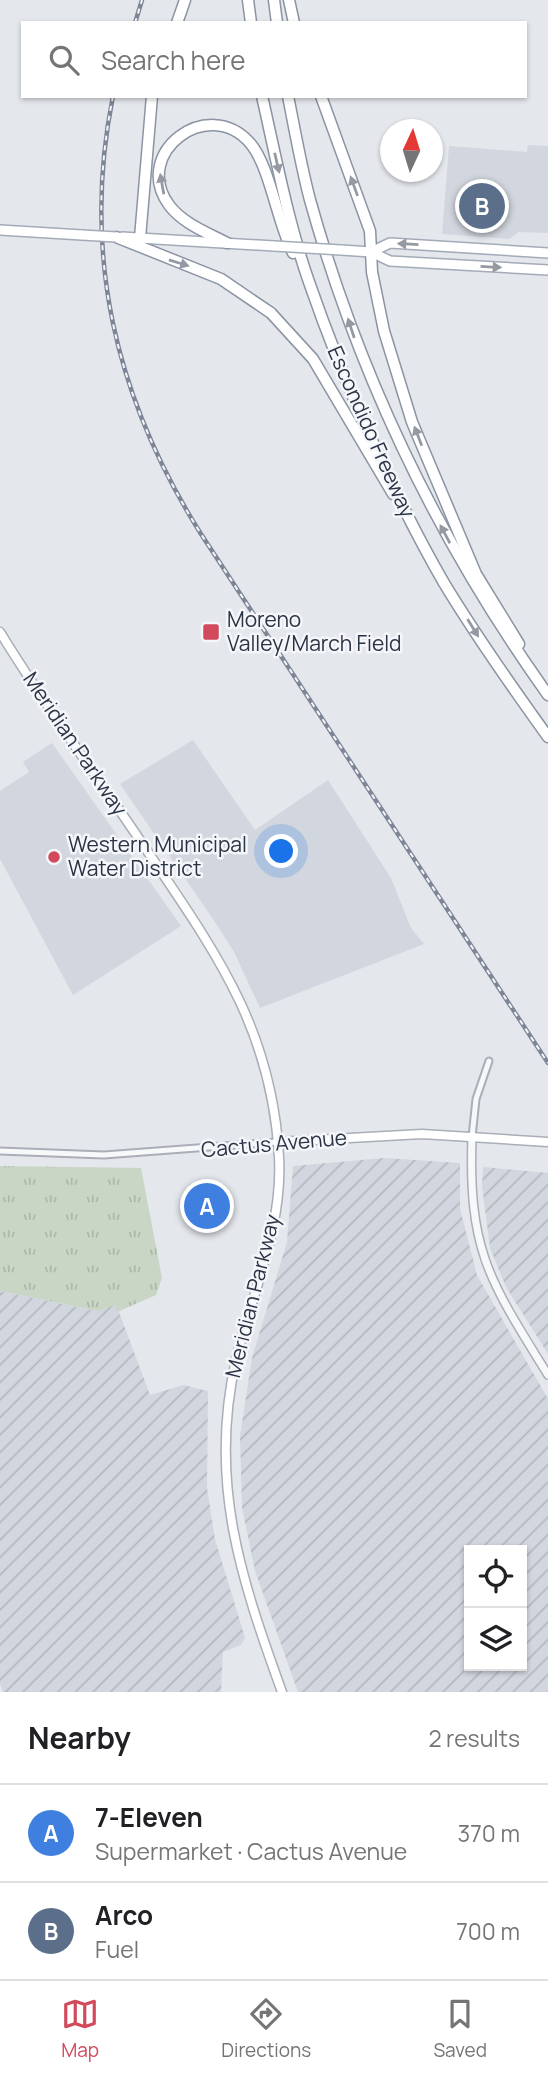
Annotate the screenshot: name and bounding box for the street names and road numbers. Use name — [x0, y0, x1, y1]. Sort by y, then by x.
street label: Escondido Freeway — [321, 341, 422, 522]
street label: Meridian Parkway — [17, 666, 134, 821]
street label: Cactus Avenue — [200, 1123, 348, 1163]
street label: Meridian Parkway — [218, 1211, 286, 1380]

